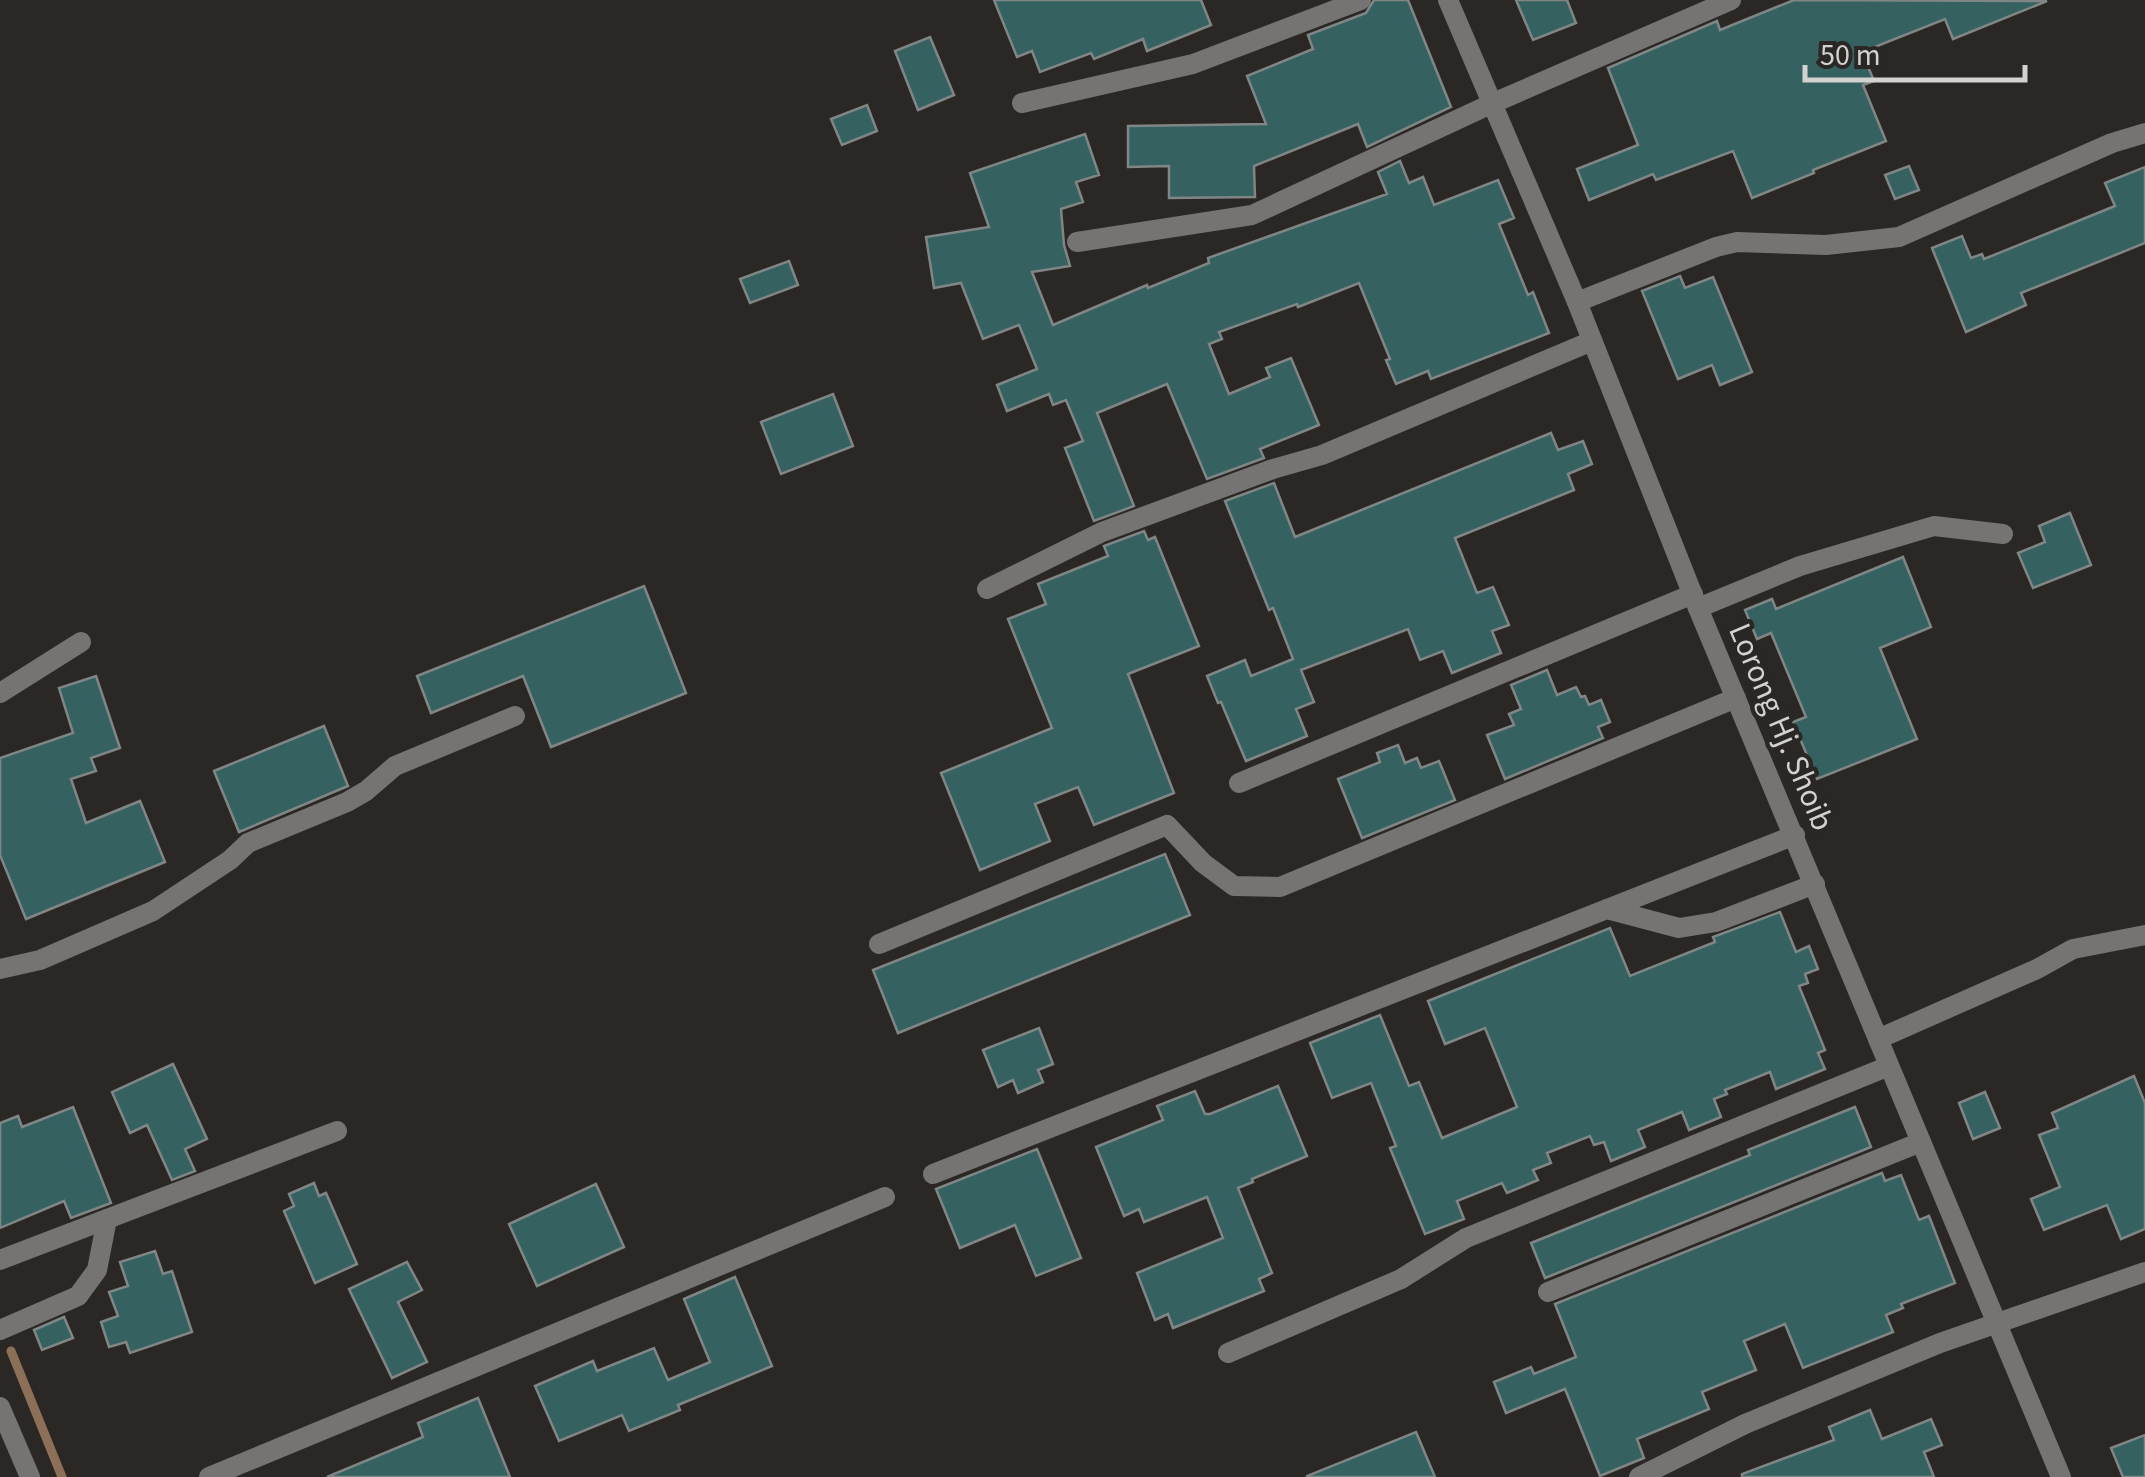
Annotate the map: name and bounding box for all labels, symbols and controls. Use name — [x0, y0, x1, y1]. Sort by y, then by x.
scale bar — [1805, 20, 2025, 82]
text: 50 m — [1820, 34, 1881, 77]
street label: Lorong Hj. Shoib — [1717, 616, 1845, 838]

